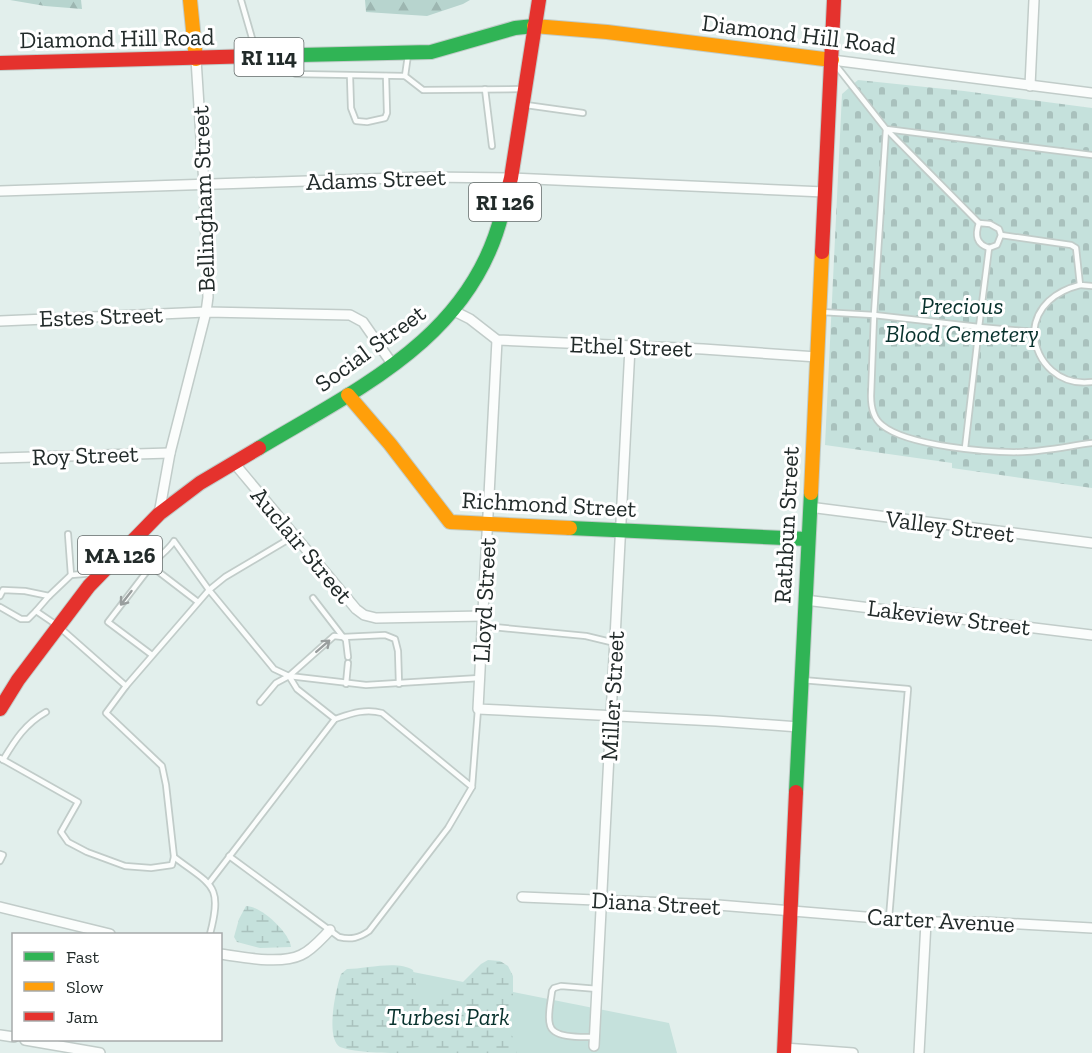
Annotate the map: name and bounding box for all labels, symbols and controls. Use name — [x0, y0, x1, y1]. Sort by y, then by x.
street label: Diamond Hill Road — [700, 8, 898, 60]
street label: Diamond Hill Road — [19, 22, 215, 54]
road number: RI 114 — [234, 38, 304, 76]
street label: Bellingham Street — [185, 105, 221, 293]
street label: Adams Street — [306, 162, 447, 196]
road number: RI 126 — [469, 183, 541, 221]
park label: Precious Blood Cemetery — [885, 291, 1039, 348]
street label: Social Street — [309, 298, 431, 398]
street label: Estes Street — [39, 299, 164, 333]
street label: Ethel Street — [569, 329, 693, 363]
street label: Roy Street — [31, 439, 139, 471]
street label: Rathbun Street — [767, 446, 805, 604]
street label: Auclair Street — [245, 481, 359, 609]
street label: Richmond Street — [461, 485, 637, 523]
street label: Valley Street — [883, 504, 1016, 548]
road number: MA 126 — [78, 536, 162, 574]
street label: Lloyd Street — [466, 537, 502, 663]
one-way arrow — [120, 590, 133, 606]
street label: Lakeview Street — [866, 593, 1032, 641]
street label: Miller Street — [594, 630, 630, 762]
one-way arrow — [315, 639, 330, 653]
street label: Diana Street — [591, 885, 721, 921]
street label: Carter Avenue — [866, 902, 1016, 938]
legend — [12, 933, 222, 1041]
text: Fast — [66, 946, 99, 968]
text: Slow — [66, 976, 103, 998]
park label: Turbesi Park — [386, 1002, 510, 1031]
text: Jam — [66, 1006, 98, 1028]

